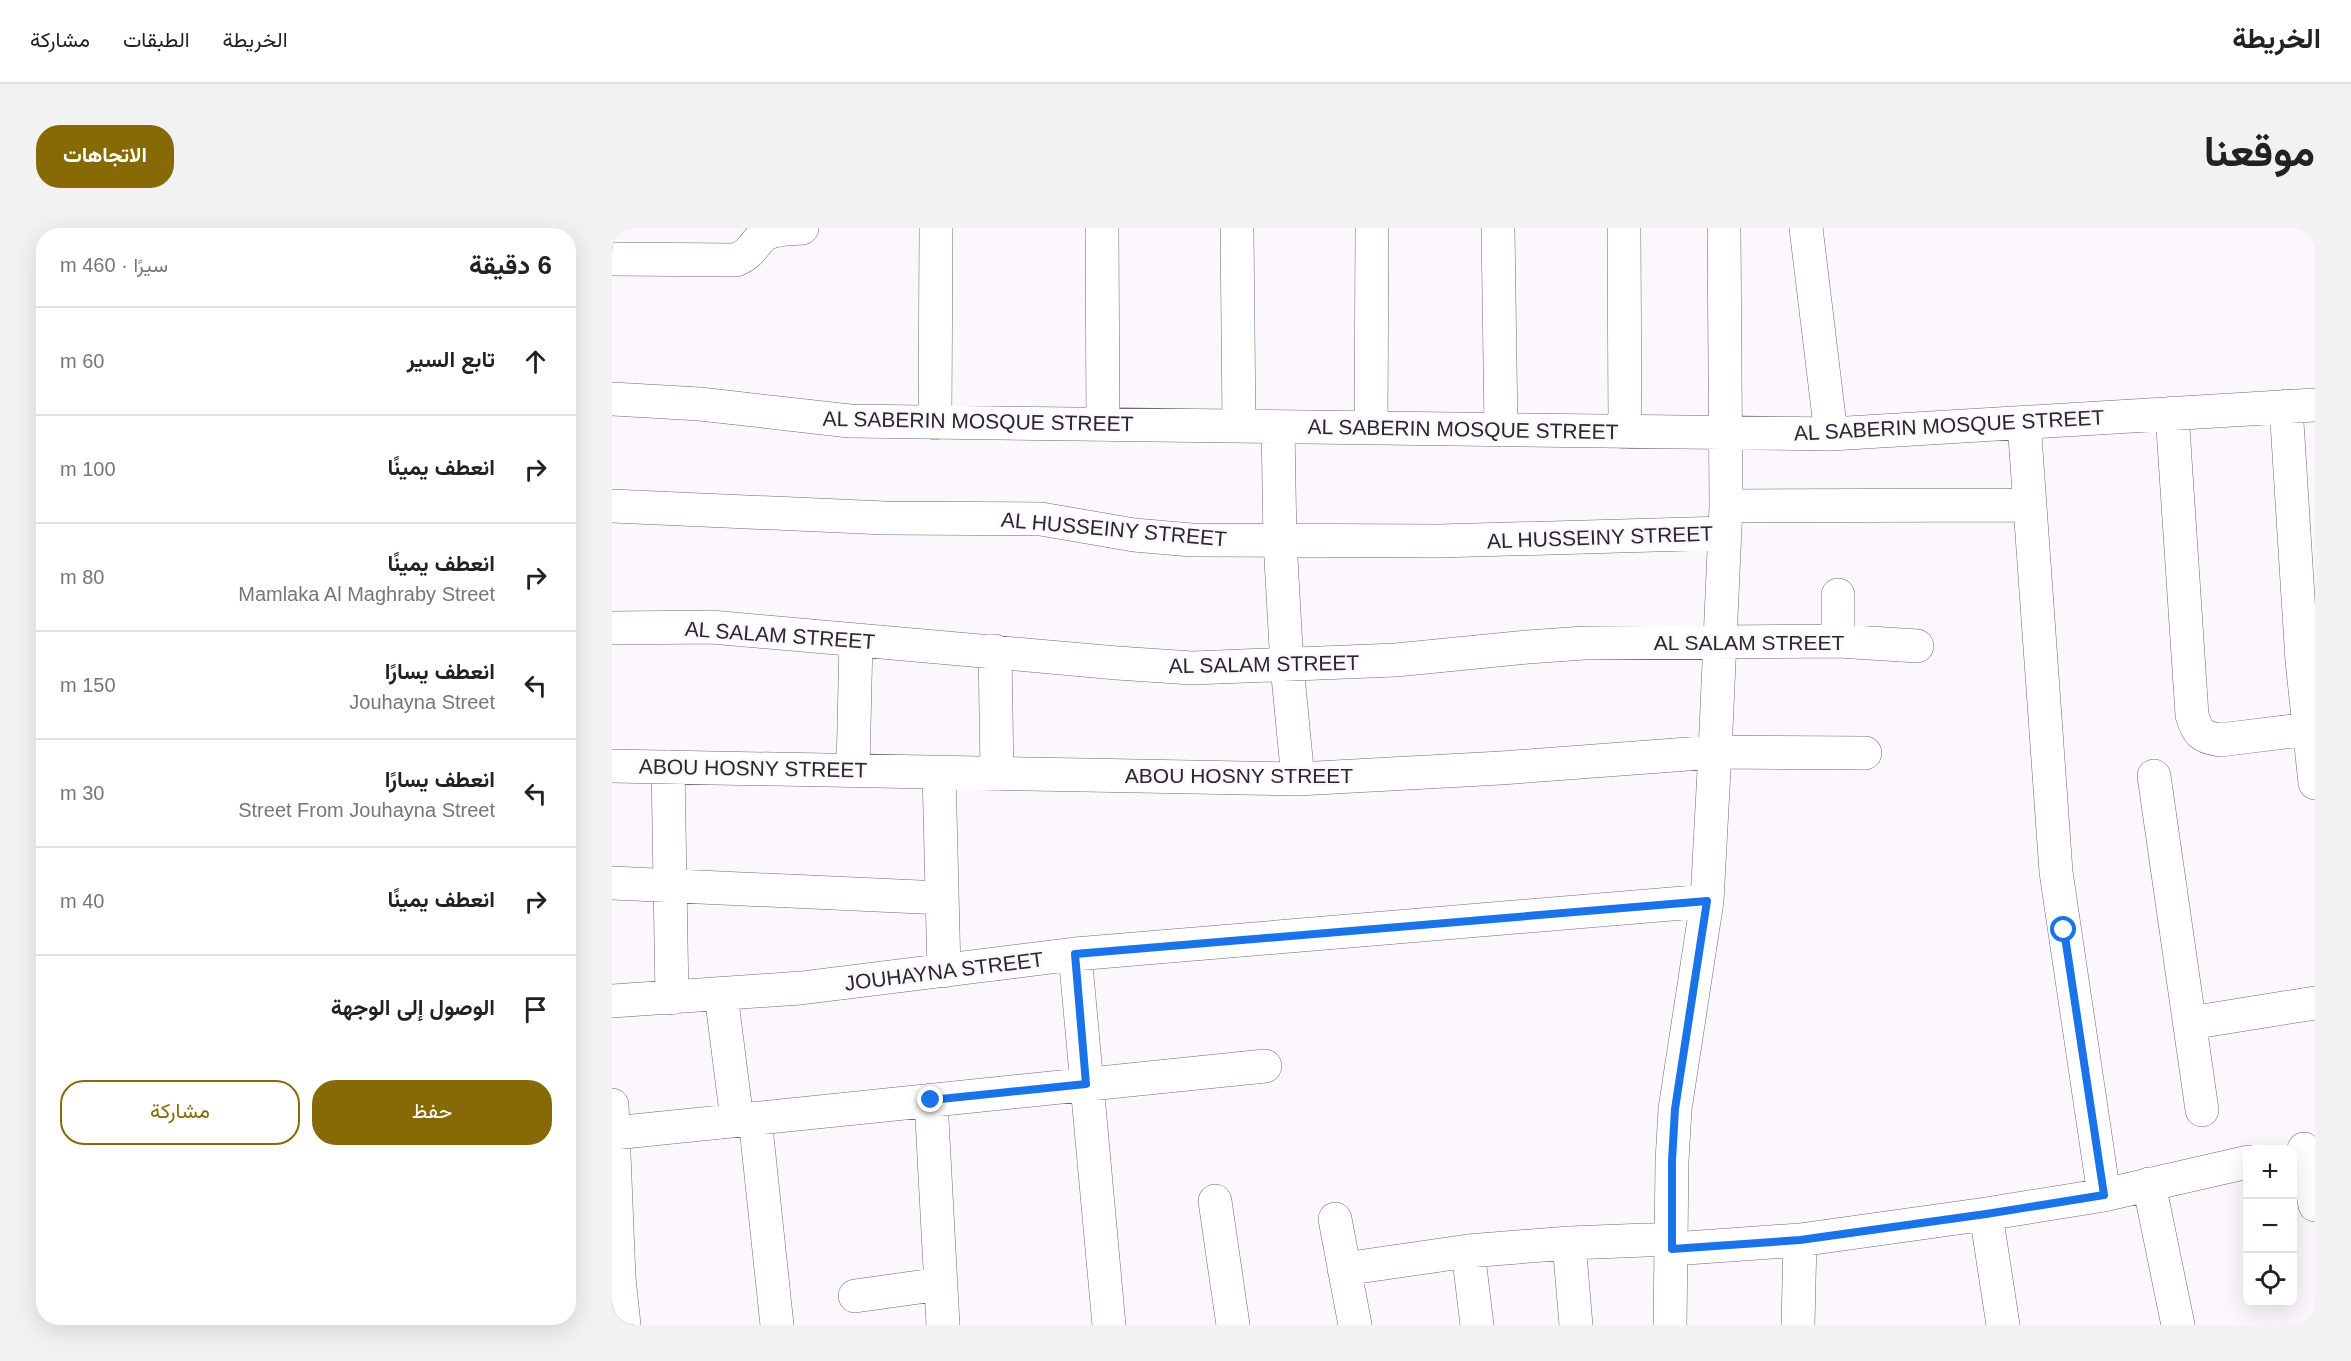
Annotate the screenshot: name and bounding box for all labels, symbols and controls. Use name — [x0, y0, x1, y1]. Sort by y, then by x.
text: الخريطة — [2232, 23, 2321, 54]
text: مشاركة — [30, 28, 90, 51]
text: الطبقات — [123, 28, 190, 51]
text: الخريطة — [223, 28, 288, 51]
button: الاتجاهات — [36, 125, 174, 188]
text: موقعنا — [2204, 128, 2315, 175]
text: 6 دقيقة — [469, 250, 552, 280]
text: سيرًا · 460 m — [60, 254, 168, 276]
icon: ahead — [519, 345, 552, 378]
text: تابع السير — [407, 347, 495, 372]
text: 60 m — [60, 350, 104, 372]
street label: AL SABERIN MOSQUE STREET — [1793, 405, 2105, 445]
street label: AL SABERIN MOSQUE STREET — [822, 407, 1134, 435]
street label: AL SABERIN MOSQUE STREET — [1307, 415, 1619, 443]
icon: right — [519, 453, 552, 486]
text: انعطف يمينًا — [387, 455, 495, 480]
text: 100 m — [60, 458, 116, 480]
street label: AL HUSSEINY STREET — [1000, 508, 1228, 550]
street label: AL HUSSEINY STREET — [1486, 522, 1714, 552]
text: انعطف يمينًا — [387, 551, 495, 576]
icon: right — [519, 561, 552, 594]
text: 80 m — [60, 566, 104, 588]
text: Mamlaka Al Maghraby Street — [238, 583, 495, 605]
street label: AL SALAM STREET — [684, 617, 876, 653]
street label: AL SALAM STREET — [1654, 631, 1844, 654]
street label: AL SALAM STREET — [1169, 651, 1360, 677]
text: انعطف يسارًا — [385, 659, 495, 684]
icon: left — [519, 669, 552, 702]
text: 150 m — [60, 674, 116, 696]
text: Jouhayna Street — [349, 691, 495, 713]
street label: ABOU HOSNY STREET — [639, 755, 868, 781]
street label: ABOU HOSNY STREET — [1125, 764, 1353, 787]
text: انعطف يسارًا — [385, 767, 495, 792]
icon: left — [519, 777, 552, 810]
text: 30 m — [60, 782, 104, 804]
text: Street From Jouhayna Street — [238, 799, 495, 821]
icon: right — [519, 885, 552, 918]
text: انعطف يمينًا — [387, 887, 495, 912]
text: 40 m — [60, 890, 104, 912]
route start — [2050, 916, 2076, 942]
street label: JOUHAYNA STREET — [843, 947, 1045, 995]
icon: arrive — [519, 993, 552, 1026]
text: الوصول إلى الوجهة — [331, 995, 495, 1020]
button: مشاركة — [60, 1080, 300, 1145]
button: حفظ — [312, 1080, 552, 1145]
route end — [917, 1086, 943, 1112]
map controls — [2243, 1145, 2297, 1307]
button: + — [2243, 1145, 2297, 1199]
button: − — [2243, 1199, 2297, 1253]
button: locate — [2243, 1253, 2297, 1307]

